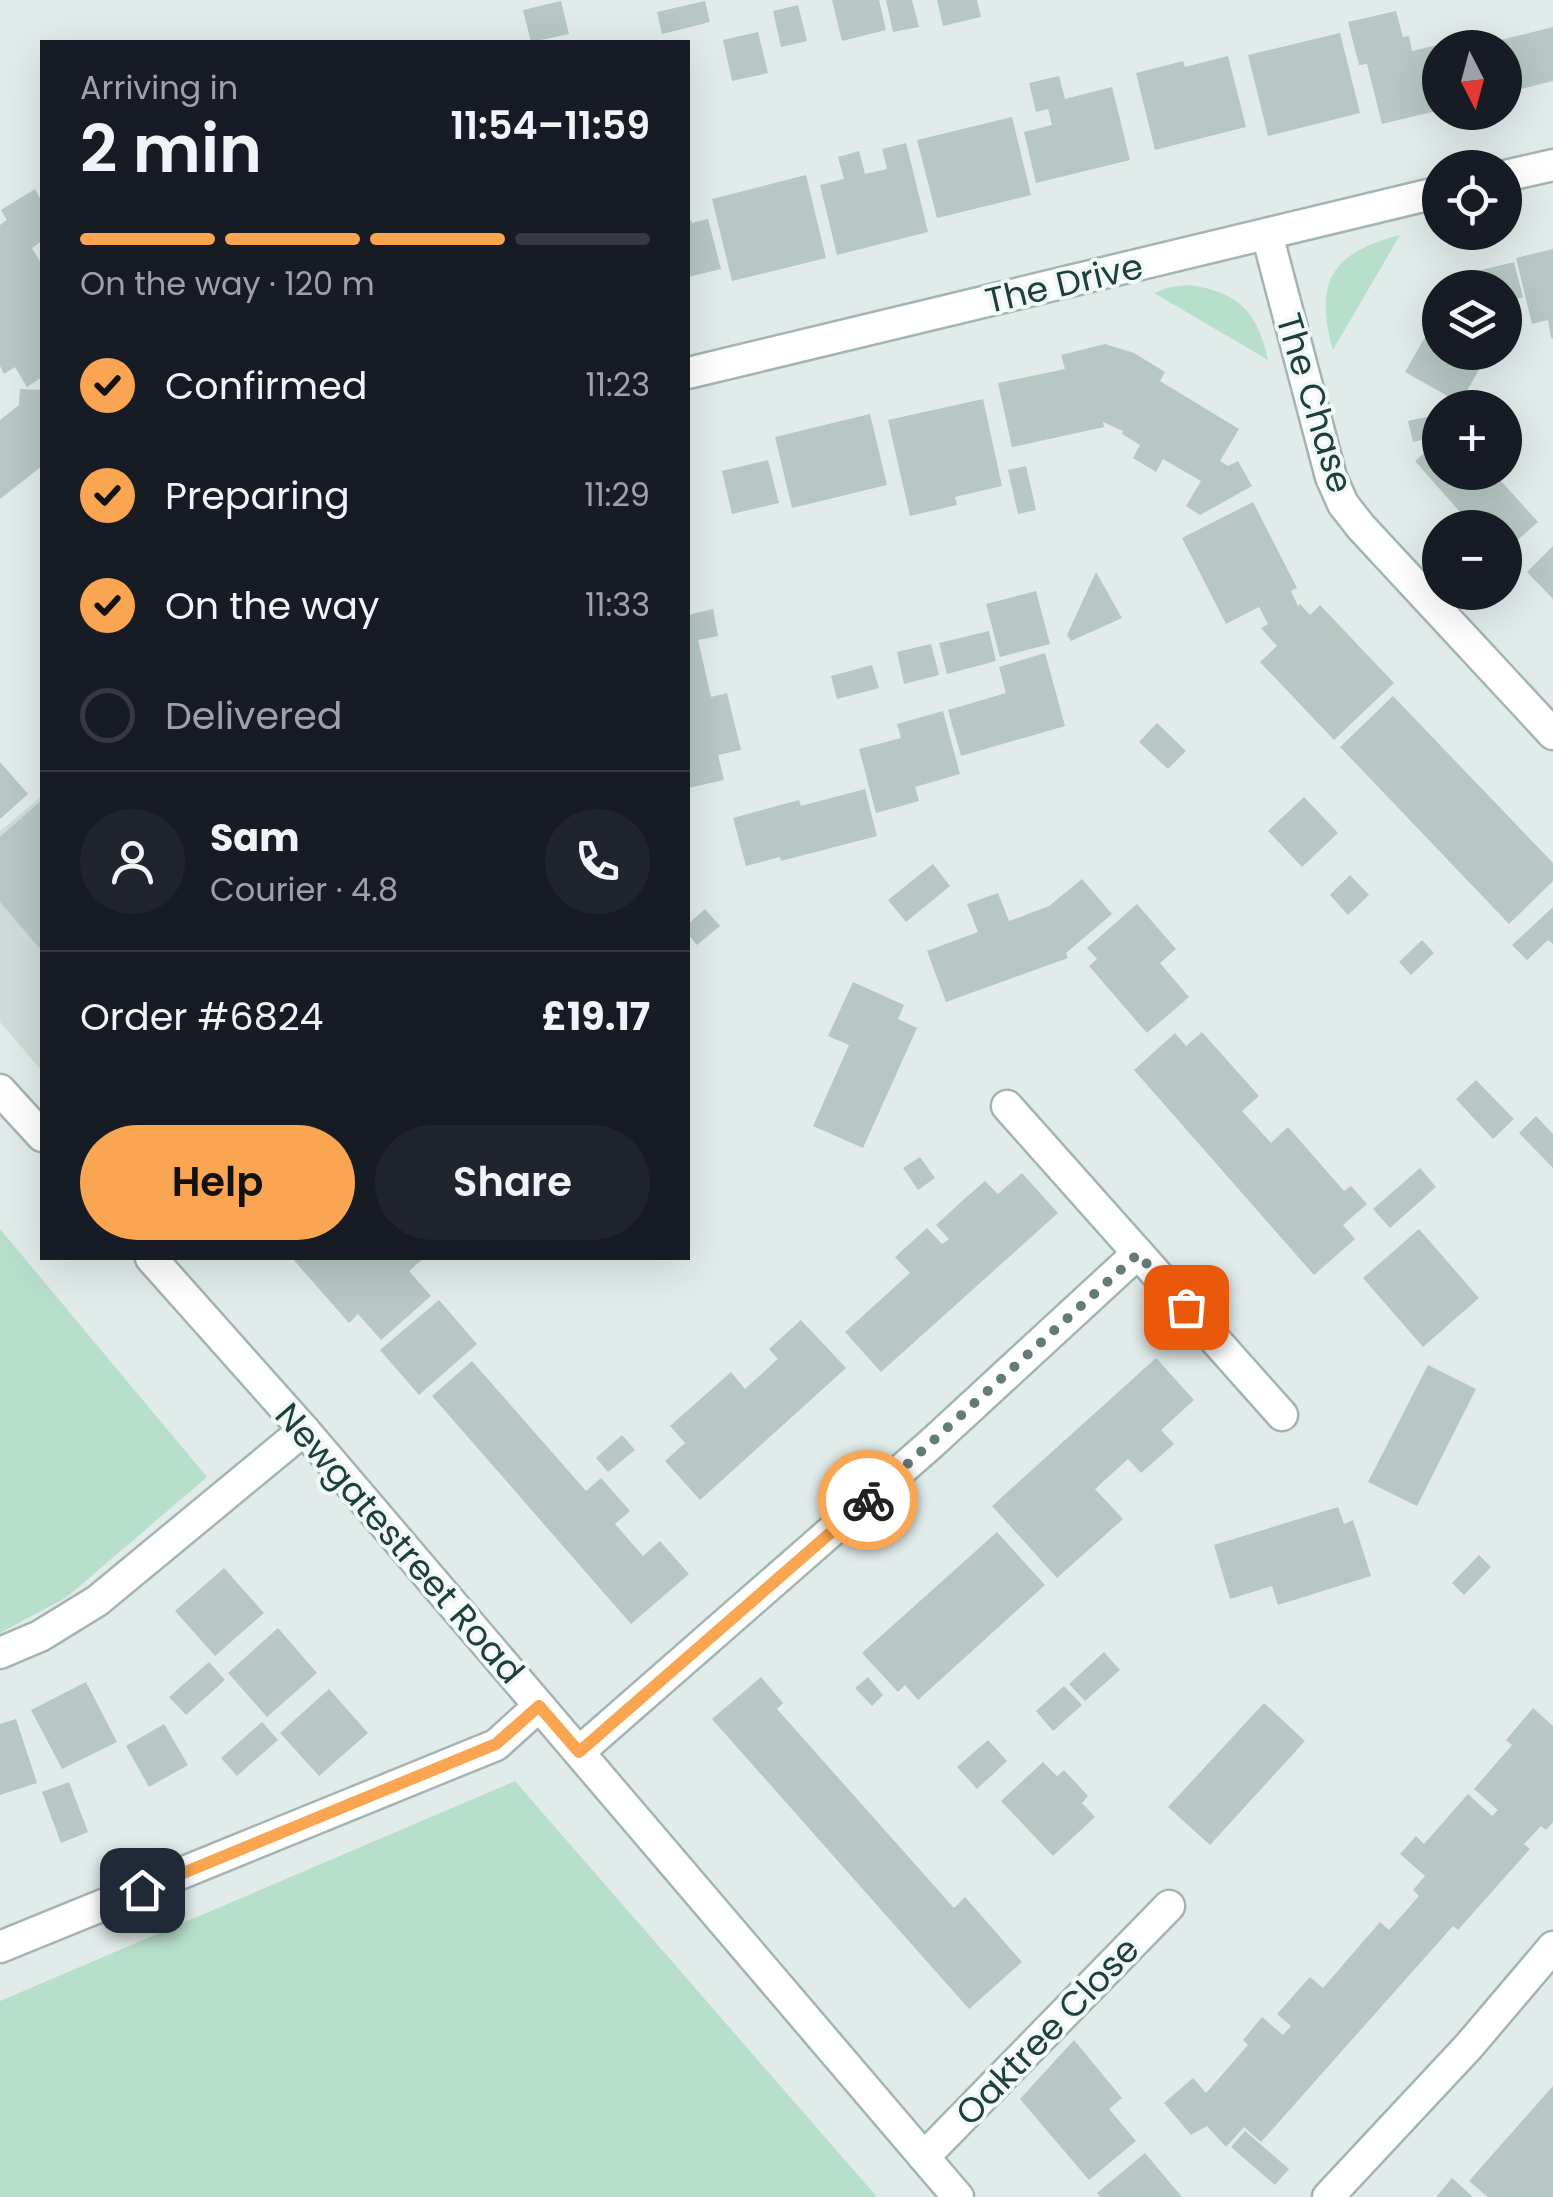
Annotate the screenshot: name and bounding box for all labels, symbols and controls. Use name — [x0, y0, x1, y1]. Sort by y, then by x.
north arrow — [1422, 30, 1522, 130]
map controls — [1422, 30, 1522, 610]
text: Arriving in — [80, 65, 238, 110]
text: 11:54–11:59 — [450, 99, 650, 152]
text: 2 min — [80, 104, 262, 195]
button: locate — [1422, 150, 1522, 250]
street label: The Drive — [980, 241, 1148, 325]
text: On the way · 120 m — [80, 261, 375, 306]
button: layers — [1422, 270, 1522, 370]
street label: The Chase — [1264, 307, 1366, 499]
icon: check — [80, 358, 135, 413]
text: Confirmed — [165, 359, 367, 412]
text: 11:23 — [585, 362, 650, 407]
button: + — [1422, 390, 1522, 490]
icon: check — [80, 468, 135, 523]
text: Preparing — [165, 469, 350, 522]
text: 11:29 — [584, 472, 650, 517]
button: − — [1422, 510, 1522, 610]
icon: check — [80, 578, 135, 633]
text: On the way — [165, 579, 379, 632]
text: 11:33 — [585, 582, 650, 627]
text: Delivered — [165, 689, 342, 742]
button: person — [80, 809, 185, 914]
button: phone — [545, 809, 650, 914]
text: Sam — [210, 811, 299, 864]
text: Courier · 4.8 — [210, 867, 398, 912]
text: Order #6824 — [80, 990, 323, 1043]
text: £19.17 — [542, 990, 650, 1043]
button: Help — [80, 1125, 355, 1240]
button: Share — [375, 1125, 650, 1240]
pin — [1144, 1265, 1229, 1350]
icon: bag — [1159, 1280, 1214, 1335]
street label: Newgatestreet Road — [264, 1392, 536, 1694]
courier — [818, 1450, 918, 1550]
icon: bike — [841, 1473, 896, 1528]
pin — [100, 1848, 185, 1933]
icon: home — [115, 1863, 170, 1918]
street label: Oaktree Close — [944, 1926, 1150, 2136]

